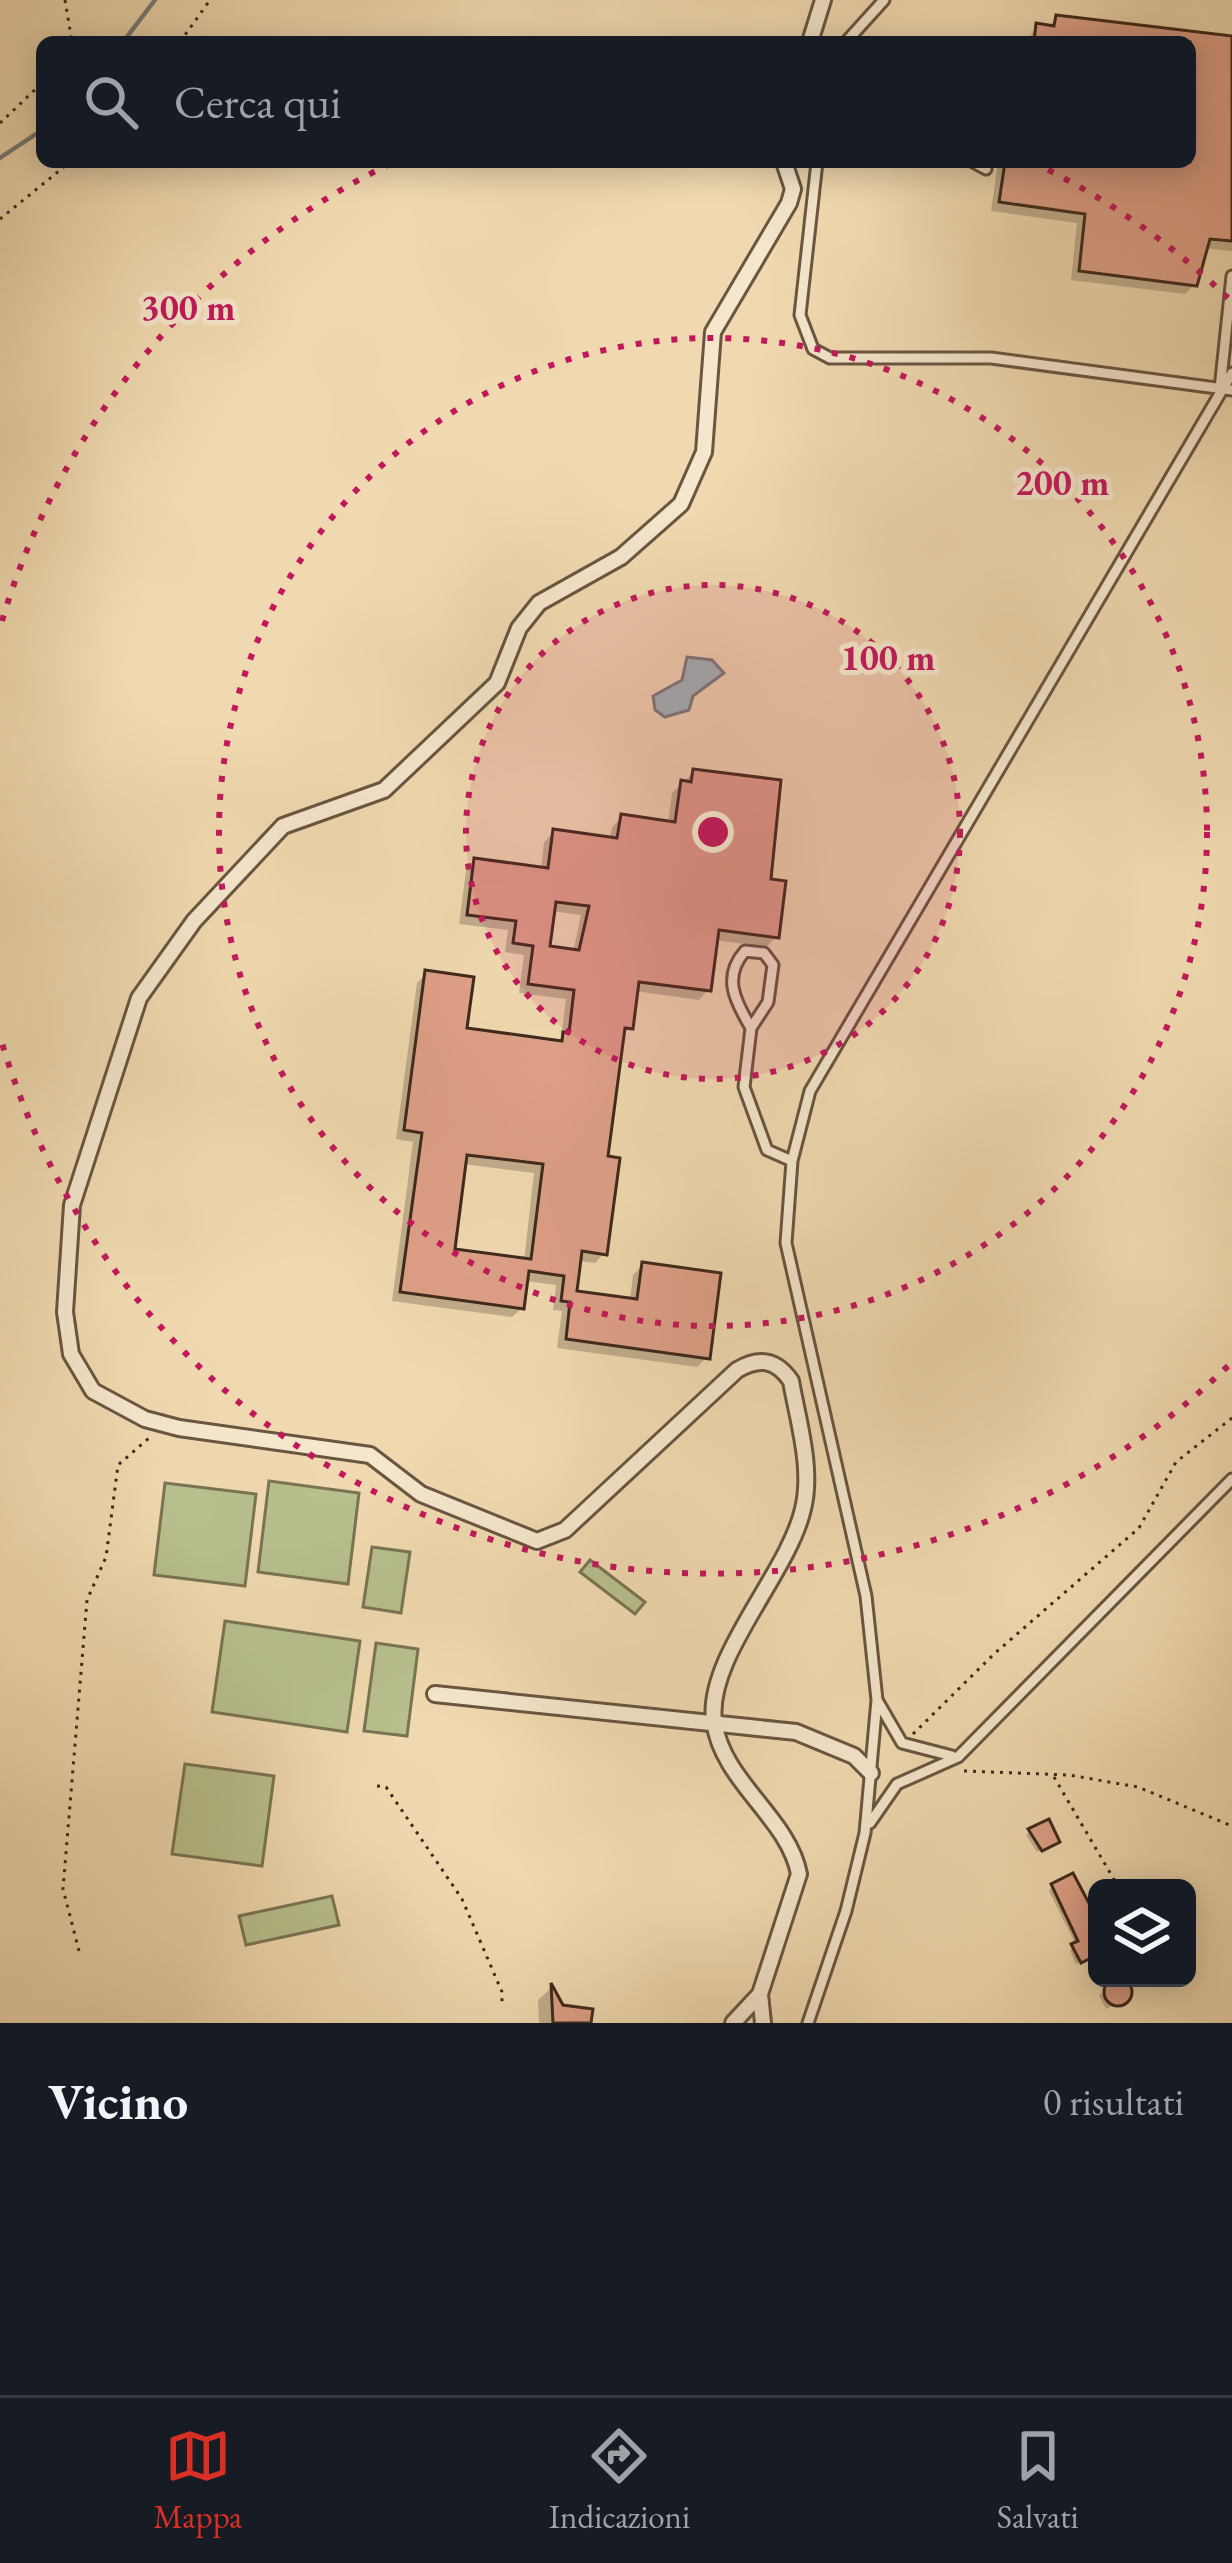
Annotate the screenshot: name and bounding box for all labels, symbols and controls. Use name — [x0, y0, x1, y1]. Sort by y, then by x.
search box — [36, 36, 1196, 168]
icon: search — [78, 69, 144, 135]
text: Cerca qui — [174, 73, 341, 131]
text: 300 m — [141, 284, 235, 331]
text: 200 m — [1015, 459, 1109, 506]
text: 100 m — [841, 634, 935, 681]
centre of rings — [692, 811, 734, 853]
map controls — [1088, 1879, 1196, 1987]
button: layers — [1088, 1879, 1196, 1987]
text: Vicino — [48, 2068, 188, 2134]
text: 0 risultati — [1043, 2076, 1184, 2127]
tab: Mappa — [153, 2423, 242, 2538]
tab: Indicazioni — [549, 2423, 690, 2538]
tab: Salvati — [997, 2423, 1079, 2538]

